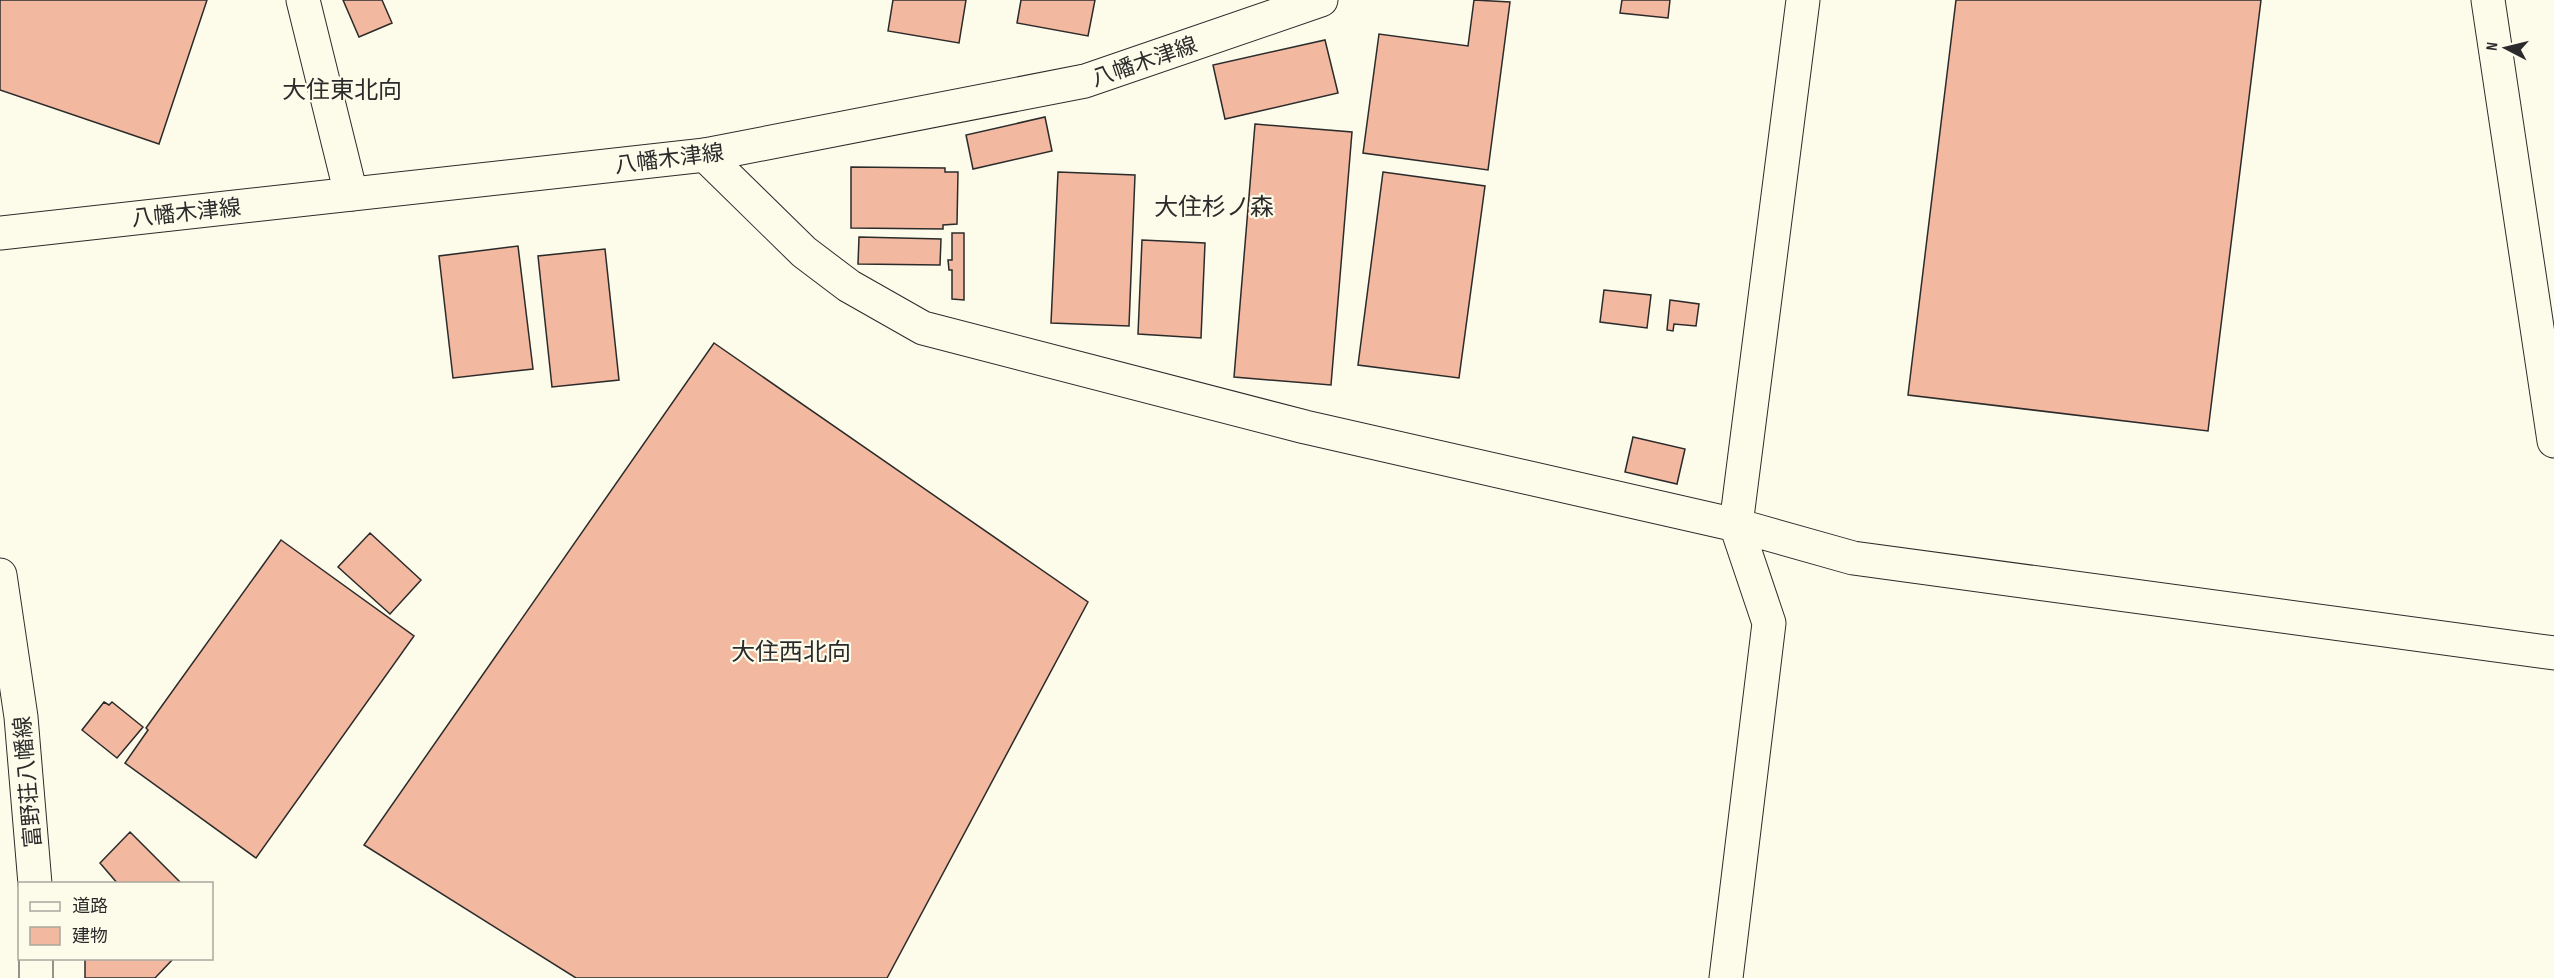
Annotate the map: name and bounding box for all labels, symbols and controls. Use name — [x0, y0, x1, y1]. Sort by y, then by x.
north arrow — [2476, 18, 2536, 78]
street label: 八幡木津線 — [1088, 32, 1201, 93]
text: N — [2483, 41, 2503, 52]
district label: 大住東北向 — [282, 76, 402, 105]
street label: 八幡木津線 — [613, 139, 725, 180]
district label: 大住杉ノ森 — [1154, 193, 1274, 222]
street label: 八幡木津線 — [130, 194, 242, 233]
district label: 大住西北向 — [731, 638, 851, 667]
street label: 富野荘八幡線 — [9, 715, 48, 849]
legend — [18, 882, 213, 960]
text: 道路 — [72, 896, 108, 917]
text: 建物 — [72, 926, 108, 947]

